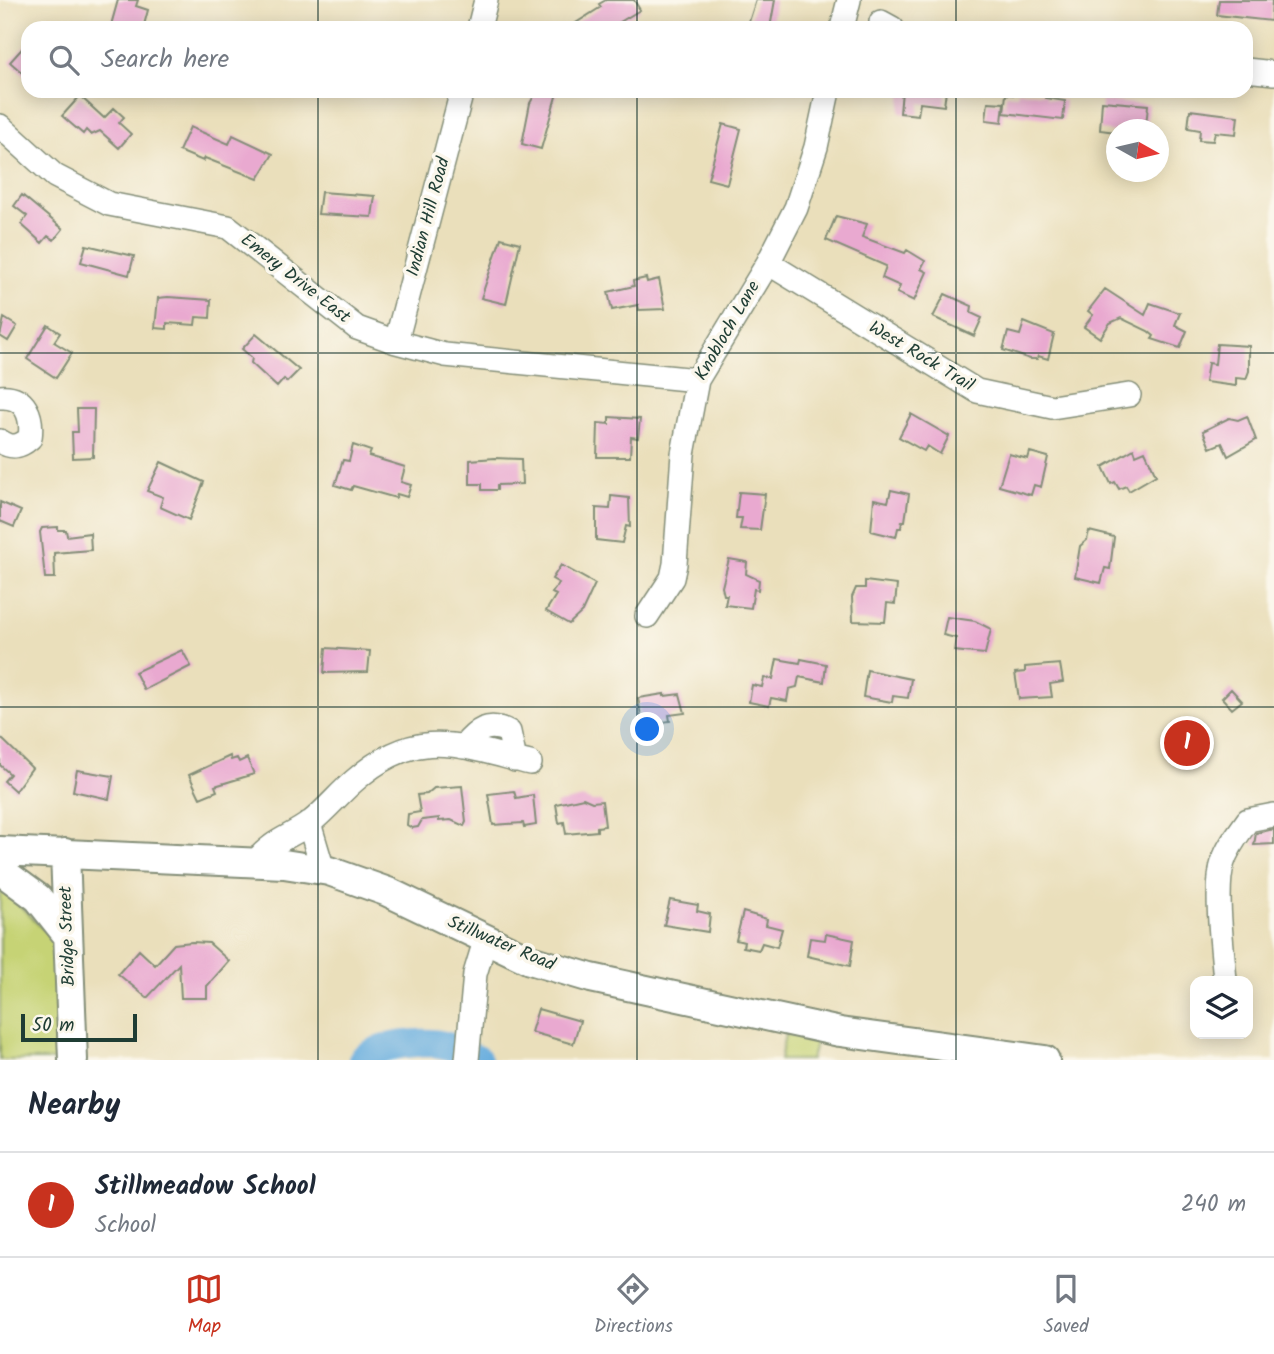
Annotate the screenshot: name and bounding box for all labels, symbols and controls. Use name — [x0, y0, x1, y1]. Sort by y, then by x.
search box — [21, 21, 1253, 98]
text: Search here — [101, 39, 229, 81]
icon: search — [45, 41, 83, 79]
north arrow — [1106, 119, 1169, 182]
street label: Indian Hill Road — [399, 153, 459, 280]
street label: Emery Drive East — [234, 227, 357, 332]
street label: Knobloch Lane — [688, 276, 768, 386]
street label: West Rock Trail — [862, 314, 980, 400]
your location — [630, 712, 664, 746]
pin: 1 — [1164, 717, 1210, 769]
street label: Bridge Street — [52, 884, 84, 987]
street label: Stillwater Road — [443, 908, 560, 980]
map controls — [1190, 976, 1253, 1039]
button: layers — [1190, 976, 1253, 1039]
scale bar — [21, 1011, 136, 1043]
text: 50 m — [32, 1011, 74, 1041]
text: Nearby — [28, 1082, 120, 1130]
text: Stillmeadow School — [95, 1166, 316, 1208]
text: 1 — [48, 1187, 54, 1223]
text: 240 m — [1181, 1187, 1246, 1223]
text: School — [95, 1208, 156, 1244]
tab: Map — [185, 1270, 223, 1342]
tab: Directions — [594, 1270, 673, 1342]
tab: Saved — [1044, 1270, 1089, 1342]

